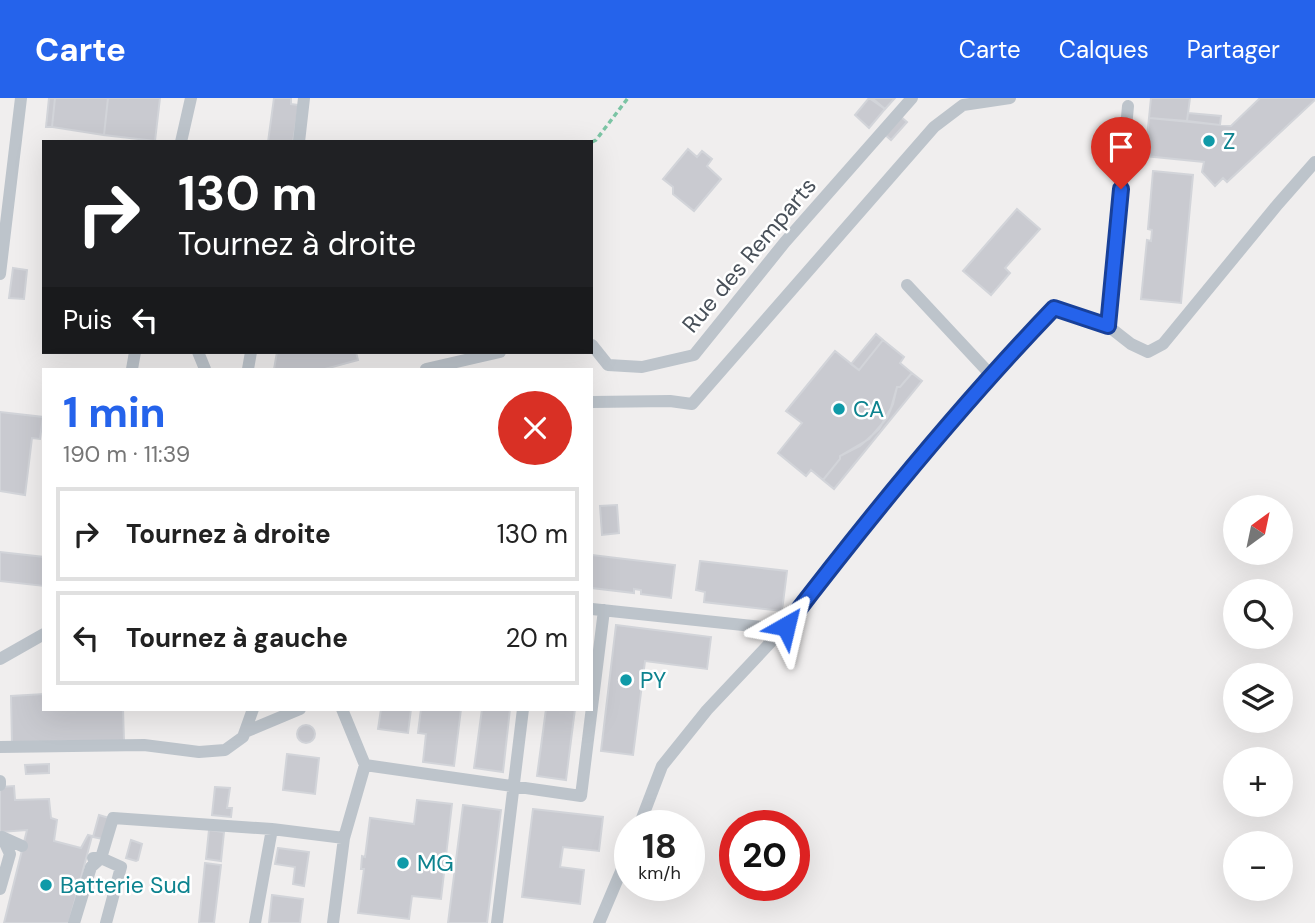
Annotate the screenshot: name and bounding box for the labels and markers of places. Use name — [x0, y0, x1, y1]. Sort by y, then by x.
pin — [1091, 117, 1151, 189]
place label: Z — [1223, 126, 1235, 156]
marker: Z — [1201, 133, 1217, 149]
place label: CA — [853, 394, 884, 424]
marker: CA — [831, 401, 847, 417]
place label: PY — [640, 665, 666, 695]
marker: PY — [618, 672, 634, 688]
place label: MG — [417, 848, 454, 878]
marker: MG — [395, 855, 411, 871]
place label: Batterie Sud — [60, 870, 191, 900]
marker: Batterie Sud — [38, 877, 54, 893]

